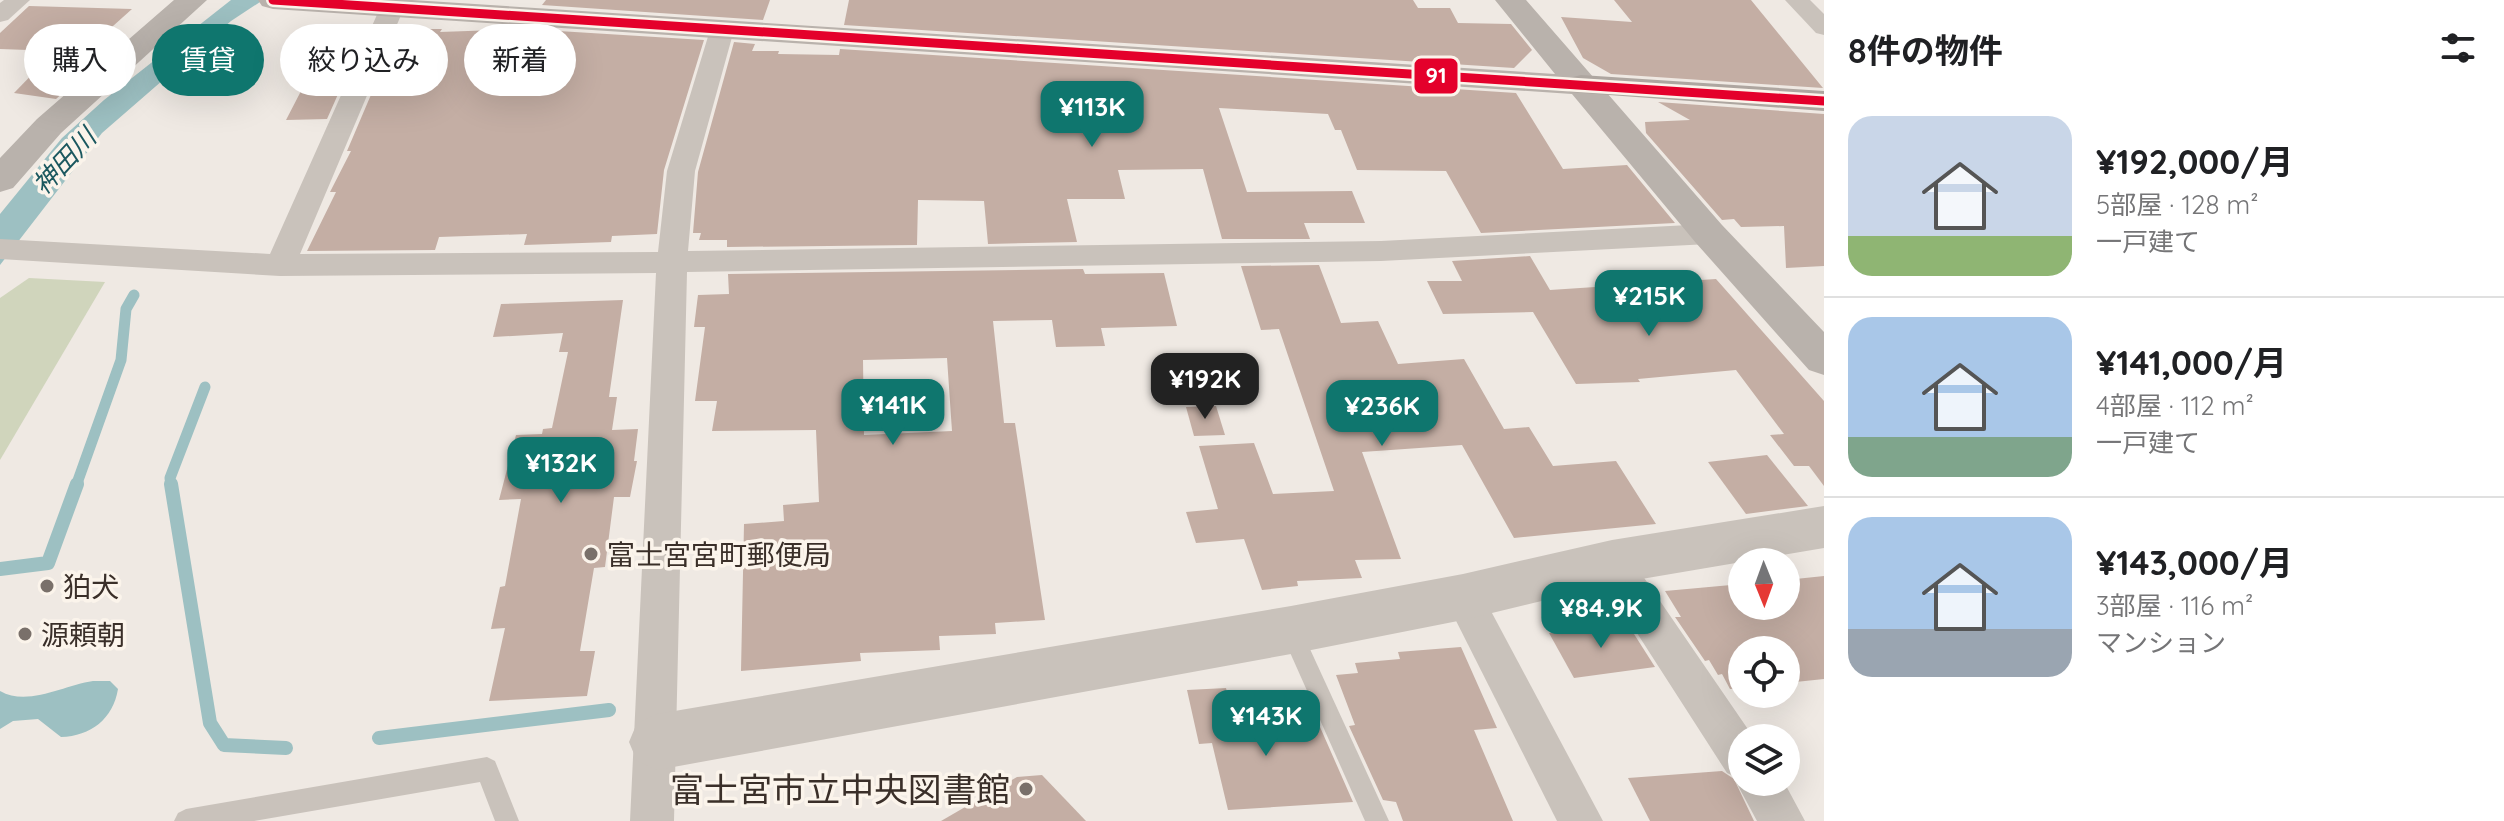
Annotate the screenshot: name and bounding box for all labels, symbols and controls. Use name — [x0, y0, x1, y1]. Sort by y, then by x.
chip: 購入 — [24, 24, 136, 96]
chip: 賃貸 — [152, 24, 264, 96]
chip: 絞り込み — [280, 24, 448, 96]
chip: 新着 — [464, 24, 576, 96]
icon: filters — [2436, 26, 2480, 70]
text: 8件の物件 — [1848, 29, 2003, 72]
line badge: 91 — [1413, 57, 1459, 95]
text: 91 — [1425, 61, 1447, 89]
pin: ¥113K — [1036, 81, 1148, 149]
text: ¥113K — [1059, 90, 1125, 123]
water label: 神田川 — [25, 119, 105, 201]
text: ¥192,000/月 — [2096, 140, 2293, 183]
icon: home — [1912, 148, 2008, 244]
text: 5部屋 · 128 m² — [2096, 188, 2259, 221]
text: 一戸建て — [2096, 225, 2200, 258]
pin: ¥215K — [1593, 270, 1705, 338]
text: ¥215K — [1613, 279, 1685, 312]
text: ¥141,000/月 — [2096, 341, 2287, 384]
icon: home — [1912, 349, 2008, 445]
pin: ¥192K — [1149, 353, 1261, 421]
text: ¥192K — [1169, 362, 1241, 395]
pin: ¥141K — [837, 379, 949, 447]
pin: ¥236K — [1326, 380, 1438, 448]
text: ¥141K — [859, 388, 927, 421]
text: ¥236K — [1344, 389, 1420, 422]
text: 4部屋 · 112 m² — [2096, 389, 2254, 422]
text: 一戸建て — [2096, 426, 2200, 459]
pin: ¥132K — [505, 437, 617, 505]
text: ¥132K — [525, 446, 597, 479]
place label: 富士宮宮町郵便局 — [607, 537, 831, 572]
text: ¥143,000/月 — [2096, 541, 2293, 584]
marker: 富士宮宮町郵便局 — [582, 545, 600, 563]
north arrow — [1728, 548, 1800, 620]
map controls — [1728, 548, 1800, 796]
icon: home — [1912, 549, 2008, 645]
place label: 狛犬 — [63, 569, 119, 604]
marker: 狛犬 — [38, 577, 56, 595]
pin: ¥84.9K — [1536, 582, 1666, 650]
text: 3部屋 · 116 m² — [2096, 589, 2253, 622]
text: ¥84.9K — [1559, 591, 1643, 624]
place label: 源頼朝 — [41, 617, 125, 652]
marker: 源頼朝 — [16, 625, 34, 643]
text: マンション — [2096, 626, 2226, 659]
button: locate — [1728, 636, 1800, 708]
pin: ¥143K — [1210, 690, 1322, 758]
text: ¥143K — [1230, 699, 1302, 732]
button: layers — [1728, 724, 1800, 796]
place label: 富士宮市立中央図書館 — [670, 768, 1010, 811]
marker: 富士宮市立中央図書館 — [1017, 780, 1035, 798]

